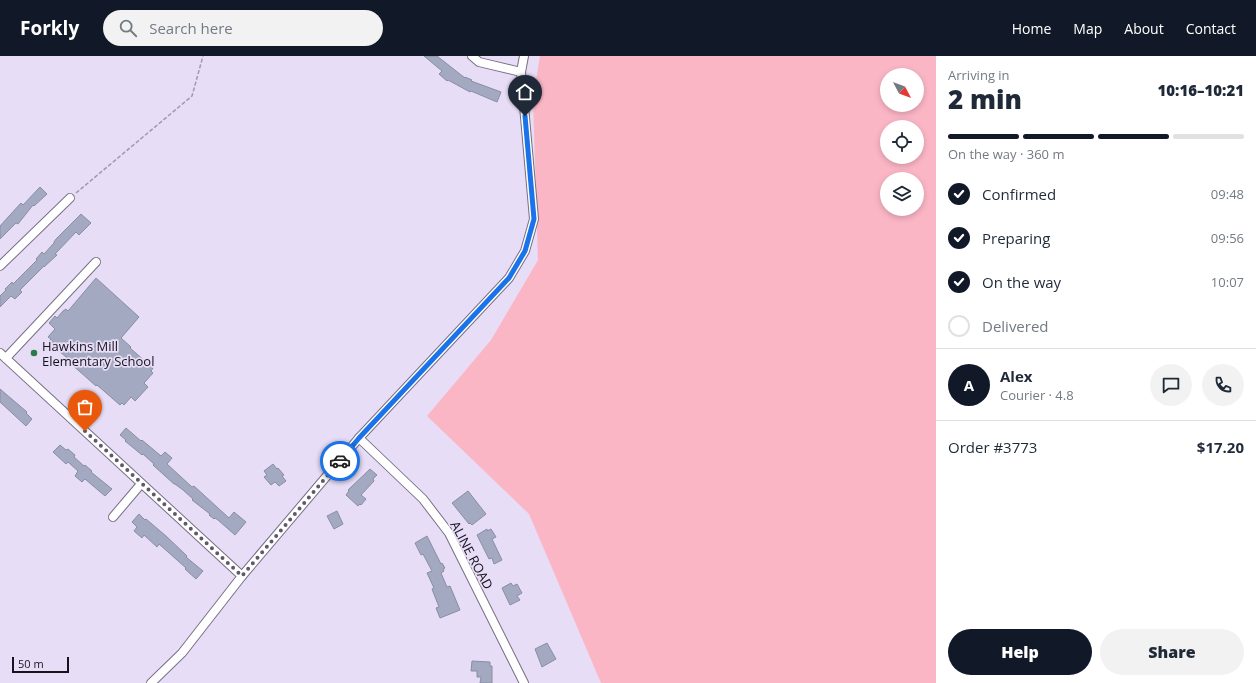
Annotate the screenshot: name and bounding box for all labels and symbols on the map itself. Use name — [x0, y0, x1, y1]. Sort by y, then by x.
north arrow — [880, 68, 924, 112]
pin — [508, 75, 542, 116]
place label: Hawkins Mill Elementary School — [42, 337, 154, 370]
marker: Hawkins Mill Elementary School — [29, 348, 39, 358]
pin — [68, 390, 102, 431]
courier — [320, 441, 360, 481]
street label: ALINE ROAD — [446, 518, 498, 592]
scale bar — [12, 655, 69, 674]

